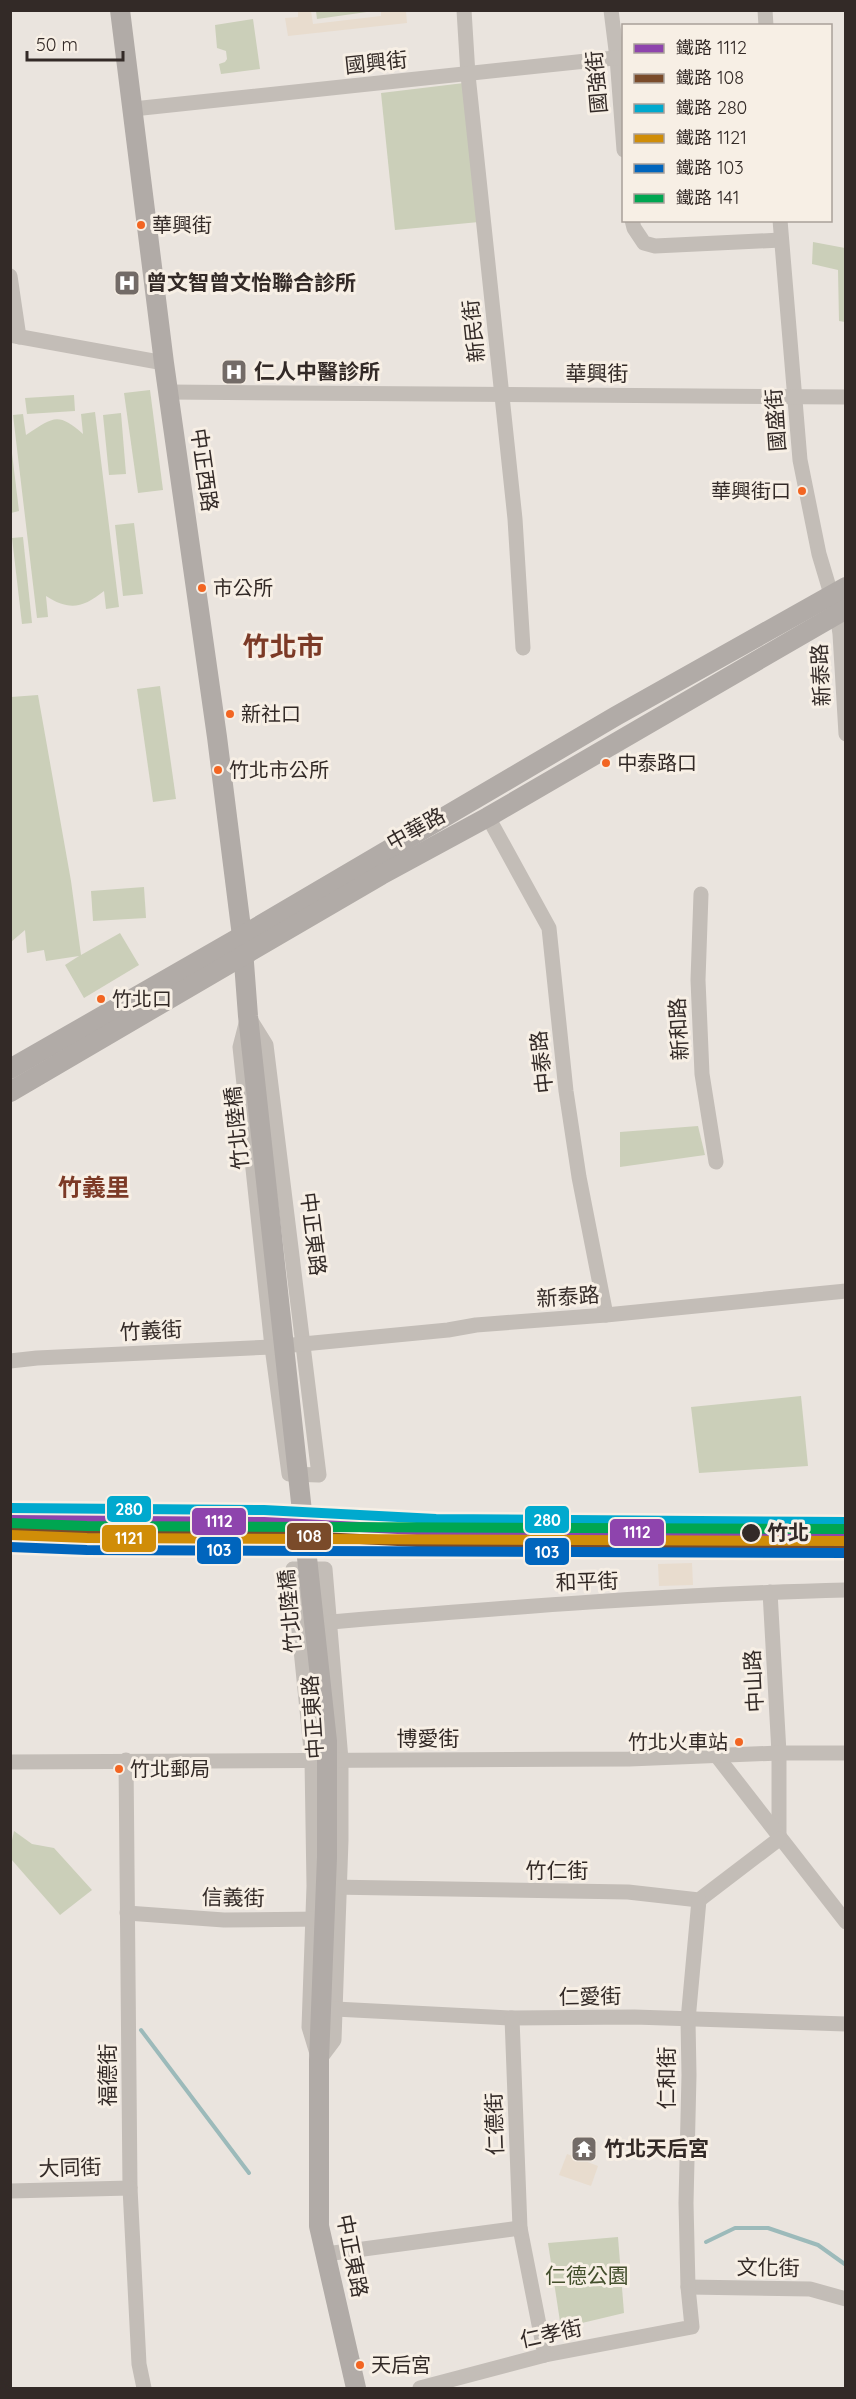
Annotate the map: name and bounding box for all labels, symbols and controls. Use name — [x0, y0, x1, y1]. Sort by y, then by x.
scale bar — [27, 24, 123, 62]
legend — [622, 24, 832, 222]
text: 50 m — [36, 33, 78, 56]
text: 鐵路 1112 — [676, 36, 747, 59]
street label: 國興街 — [343, 46, 409, 78]
street label: 國強街 — [580, 50, 612, 115]
text: 鐵路 108 — [676, 66, 744, 89]
text: 鐵路 280 — [676, 96, 747, 119]
text: 鐵路 1121 — [676, 126, 747, 149]
text: 鐵路 103 — [676, 156, 744, 179]
text: 鐵路 141 — [676, 186, 739, 209]
place label: 華興街 — [152, 212, 212, 237]
marker: 華興街 — [135, 219, 147, 231]
hospital icon: 曾文智曾文怡聯合診所 — [112, 268, 142, 298]
place label: 曾文智曾文怡聯合診所 — [146, 269, 356, 295]
street label: 新民街 — [457, 298, 489, 364]
hospital icon: 仁人中醫診所 — [219, 357, 249, 387]
place label: 仁人中醫診所 — [254, 358, 380, 384]
street label: 華興街 — [566, 360, 629, 386]
street label: 國盛街 — [760, 388, 790, 452]
street label: 中正西路 — [186, 426, 224, 513]
place label: 華興街口 — [711, 478, 791, 503]
marker: 華興街口 — [796, 485, 808, 497]
place label: 市公所 — [213, 575, 273, 600]
marker: 市公所 — [196, 582, 208, 594]
district label: 竹北市 — [243, 629, 324, 663]
street label: 新泰路 — [805, 643, 835, 707]
place label: 新社口 — [241, 701, 301, 726]
marker: 新社口 — [224, 708, 236, 720]
place label: 中泰路口 — [617, 750, 697, 775]
place label: 竹北市公所 — [229, 757, 329, 782]
marker: 中泰路口 — [600, 757, 612, 769]
marker: 竹北市公所 — [212, 764, 224, 776]
street label: 中華路 — [382, 801, 449, 855]
place label: 竹北口 — [112, 986, 172, 1011]
marker: 竹北口 — [95, 993, 107, 1005]
street label: 新和路 — [663, 997, 693, 1061]
street label: 中泰路 — [525, 1029, 557, 1095]
street label: 竹北陸橋 — [219, 1085, 253, 1171]
district label: 竹義里 — [58, 1172, 130, 1202]
street label: 中正東路 — [296, 1191, 332, 1277]
street label: 新泰路 — [536, 1281, 600, 1311]
street label: 竹義街 — [119, 1315, 183, 1345]
line badge: 280 — [106, 1495, 152, 1523]
text: 280 — [115, 1499, 143, 1519]
line badge: 280 — [524, 1505, 570, 1534]
line badge: 1112 — [191, 1507, 247, 1536]
text: 280 — [533, 1510, 561, 1530]
text: 1112 — [205, 1511, 233, 1531]
line badge: 1112 — [609, 1518, 665, 1547]
place label: 竹北 — [767, 1519, 809, 1545]
line badge: 108 — [286, 1522, 332, 1551]
text: 1112 — [623, 1522, 651, 1542]
marker: 竹北 — [740, 1522, 762, 1544]
line badge: 1121 — [101, 1524, 157, 1553]
text: 108 — [297, 1526, 322, 1546]
text: 1121 — [115, 1528, 143, 1548]
line badge: 103 — [196, 1536, 242, 1565]
line badge: 103 — [524, 1537, 570, 1566]
text: 103 — [207, 1540, 231, 1560]
text: 103 — [535, 1542, 559, 1562]
street label: 和平街 — [555, 1567, 619, 1595]
street label: 竹北陸橋 — [272, 1568, 306, 1654]
street label: 中山路 — [738, 1649, 768, 1713]
street label: 中正東路 — [296, 1674, 328, 1760]
street label: 博愛街 — [397, 1725, 460, 1751]
place label: 竹北火車站 — [628, 1729, 728, 1754]
marker: 竹北火車站 — [733, 1736, 745, 1748]
place label: 竹北郵局 — [130, 1756, 210, 1781]
marker: 竹北郵局 — [113, 1763, 125, 1775]
street label: 竹仁街 — [526, 1857, 589, 1883]
street label: 信義街 — [201, 1883, 265, 1911]
street label: 仁愛街 — [558, 1982, 622, 2010]
street label: 福德街 — [94, 2044, 120, 2107]
street label: 仁和街 — [653, 2047, 679, 2110]
street label: 仁德街 — [480, 2092, 508, 2156]
temple icon: 竹北天后宮 — [569, 2134, 599, 2164]
place label: 竹北天后宮 — [604, 2135, 709, 2161]
street label: 大同街 — [38, 2153, 102, 2181]
street label: 中正東路 — [332, 2212, 374, 2300]
street label: 文化街 — [736, 2253, 800, 2281]
park label: 仁德公園 — [545, 2262, 629, 2288]
street label: 仁孝街 — [517, 2314, 584, 2352]
place label: 天后宮 — [371, 2352, 431, 2377]
marker: 天后宮 — [354, 2359, 366, 2371]

